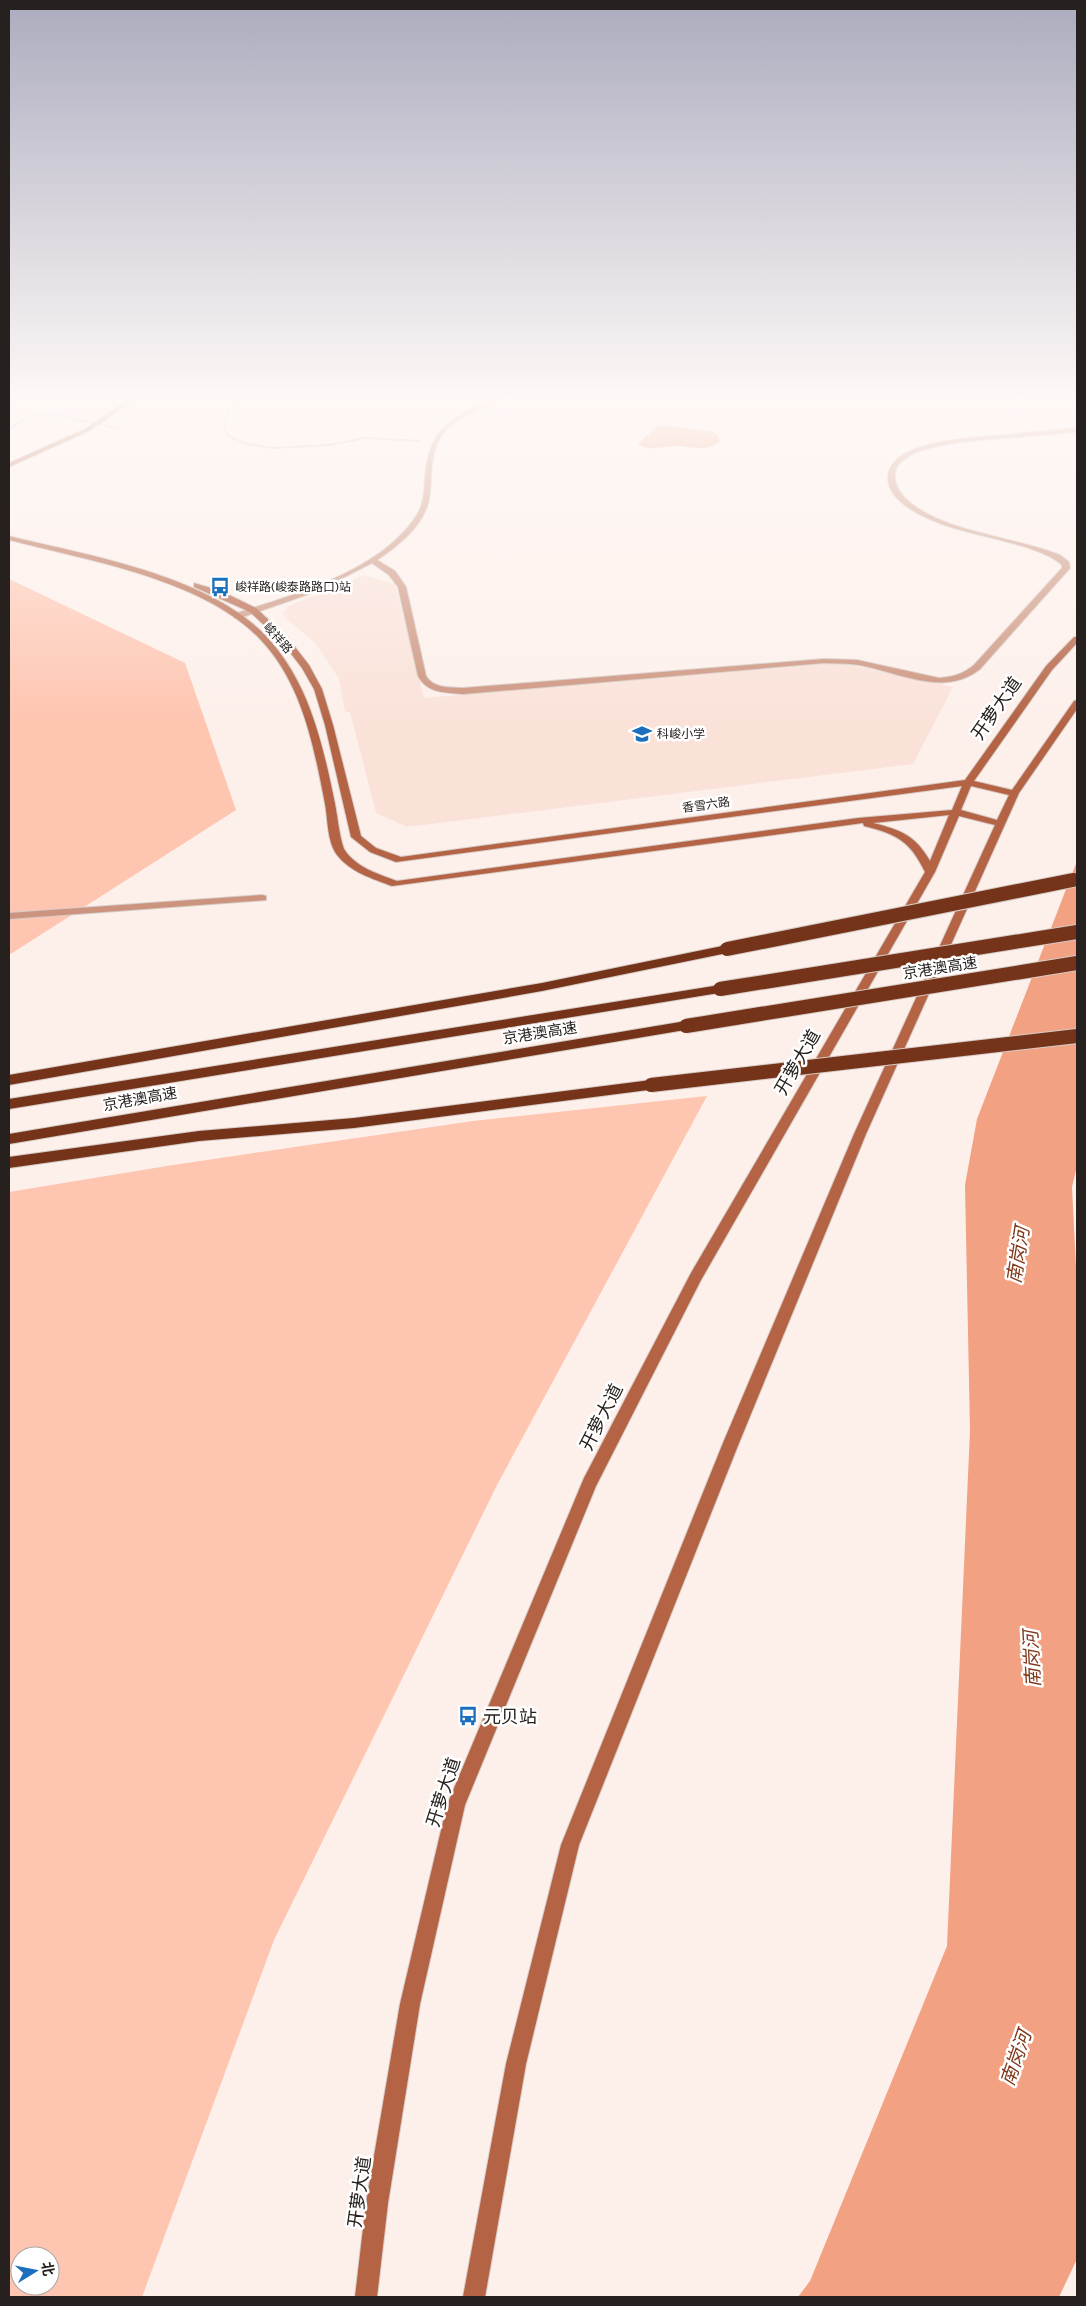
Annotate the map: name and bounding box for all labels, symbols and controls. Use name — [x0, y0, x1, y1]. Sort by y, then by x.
bus stop icon: 峻祥路(峻泰路路口)站 — [209, 576, 231, 598]
place label: 峻祥路(峻泰路路口)站 — [235, 580, 351, 594]
street label: 峻祥路 — [261, 620, 295, 656]
street label: 开萝大道 — [967, 672, 1025, 744]
school or university icon: 科峻小学 — [631, 723, 653, 745]
place label: 科峻小学 — [657, 727, 705, 741]
street label: 香雪六路 — [681, 795, 731, 815]
street label: 京港澳高速 — [902, 953, 978, 983]
street label: 京港澳高速 — [502, 1018, 578, 1048]
street label: 开萝大道 — [770, 1026, 824, 1098]
street label: 京港澳高速 — [101, 1084, 179, 1114]
water label: 南岗河 — [1002, 1221, 1034, 1285]
street label: 开萝大道 — [575, 1380, 627, 1454]
water label: 南岗河 — [1019, 1626, 1045, 1688]
bus stop icon: 元贝站 — [457, 1705, 479, 1727]
place label: 元贝站 — [483, 1706, 537, 1727]
street label: 开萝大道 — [422, 1755, 464, 1829]
water label: 南岗河 — [996, 2024, 1037, 2089]
street label: 开萝大道 — [344, 2155, 374, 2229]
north arrow — [10, 2246, 60, 2296]
text: 北 — [39, 2260, 57, 2277]

